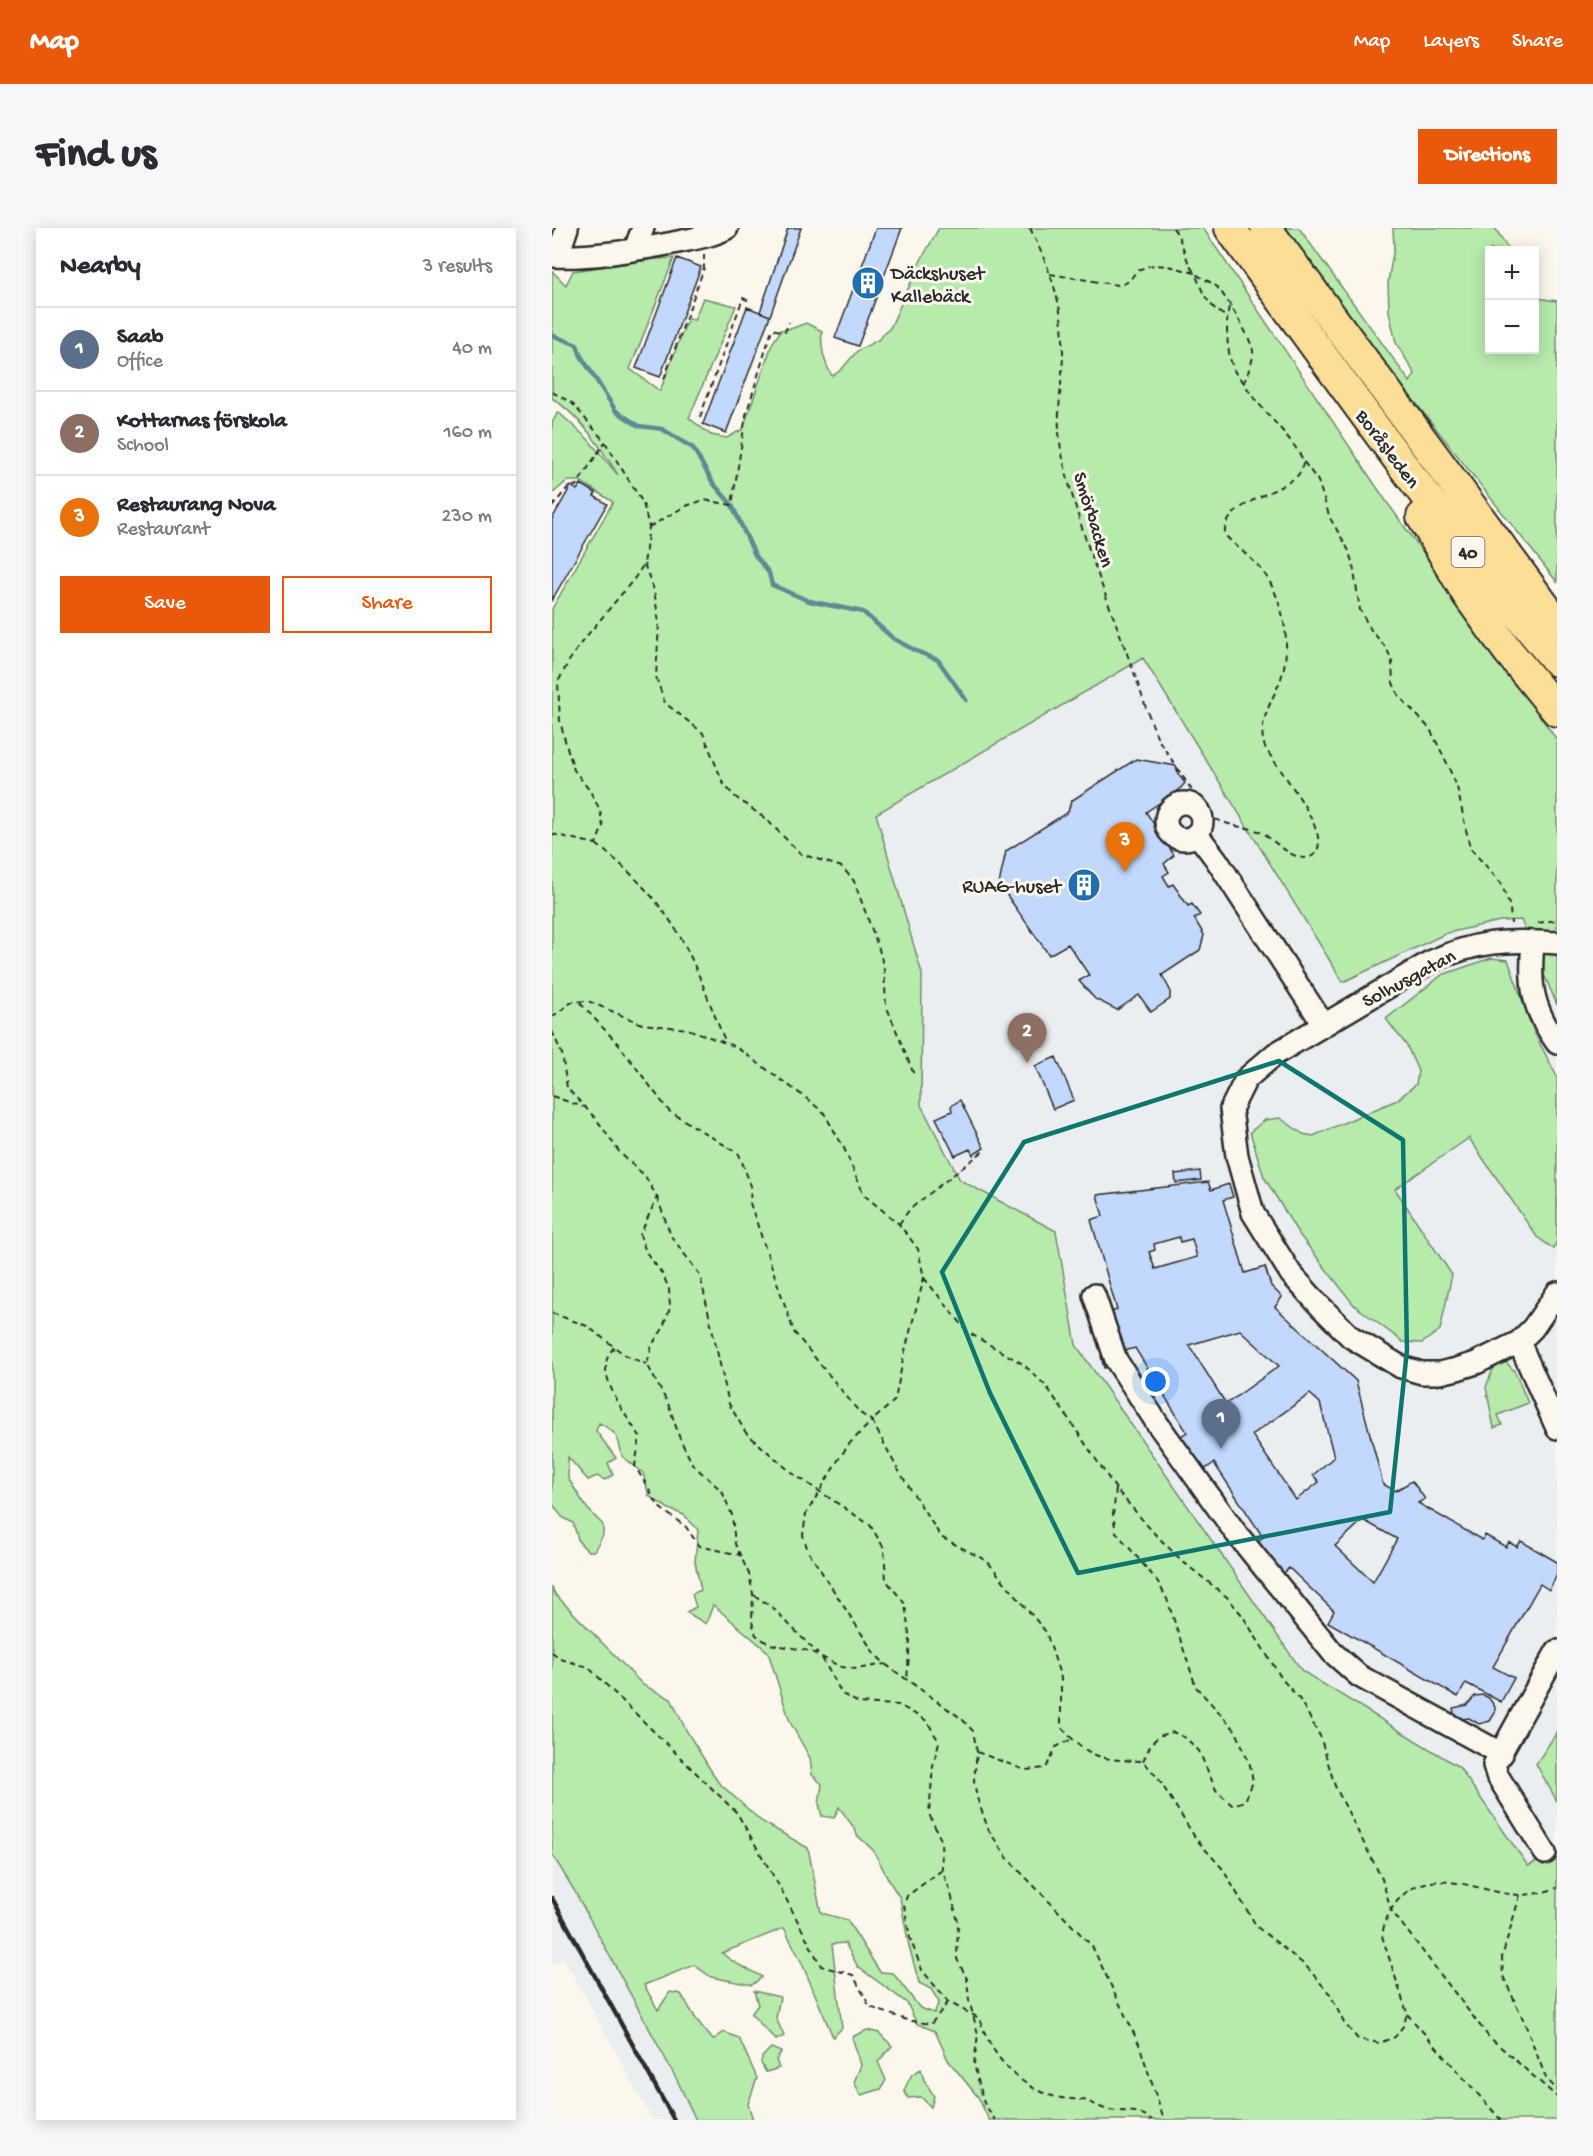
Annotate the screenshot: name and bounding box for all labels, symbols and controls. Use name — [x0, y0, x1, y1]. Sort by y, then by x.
text: Map — [30, 26, 79, 59]
text: Map — [1354, 30, 1390, 55]
text: Layers — [1423, 30, 1479, 55]
text: Share — [1512, 30, 1563, 55]
button: Directions — [1418, 129, 1557, 184]
text: Find us — [36, 132, 156, 181]
map controls — [1485, 246, 1539, 354]
button: + — [1485, 246, 1539, 300]
text: Nearby — [60, 252, 141, 283]
text: 3 results — [423, 256, 492, 279]
place label: Däckshuset Kallebäck — [889, 264, 986, 310]
building icon: Däckshuset Kallebäck — [850, 265, 886, 301]
button: − — [1485, 300, 1539, 354]
text: Saab — [117, 325, 163, 351]
text: 1 — [75, 338, 84, 361]
text: 40 m — [452, 338, 492, 361]
text: Office — [117, 351, 163, 374]
street label: Boråsleden — [1349, 405, 1424, 494]
text: Kottarnas förskola — [117, 409, 287, 435]
text: 2 — [75, 422, 84, 445]
text: 160 m — [443, 422, 492, 445]
text: School — [117, 435, 169, 458]
street label: Smörbacken — [1066, 470, 1117, 571]
text: Restaurang Nova — [117, 493, 275, 519]
text: 3 — [74, 506, 85, 529]
text: 230 m — [442, 506, 492, 529]
text: Restaurant — [117, 519, 210, 542]
road number: 40 — [1452, 537, 1484, 567]
button: Save — [60, 576, 270, 633]
button: Share — [282, 576, 492, 633]
pin: 3 — [1106, 822, 1144, 872]
building icon: RUAG-huset — [1066, 867, 1102, 903]
place label: RUAG-huset — [962, 877, 1063, 900]
street label: Solhusgatan — [1359, 946, 1461, 1014]
pin: 2 — [1008, 1014, 1046, 1063]
your location — [1141, 1367, 1170, 1396]
pin: 1 — [1202, 1400, 1240, 1449]

